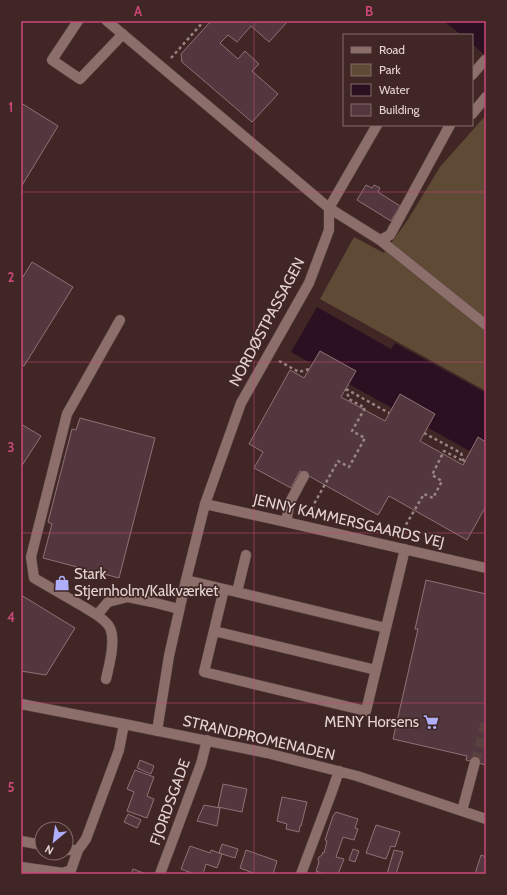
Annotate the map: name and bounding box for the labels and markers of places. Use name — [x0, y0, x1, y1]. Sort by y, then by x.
place label: Stark Stjernholm/Kalkværket — [74, 565, 218, 600]
shop icon: Stark Stjernholm/Kalkværket — [53, 574, 71, 592]
place label: MENY Horsens — [324, 713, 419, 731]
supermarket icon: MENY Horsens — [422, 713, 440, 731]

